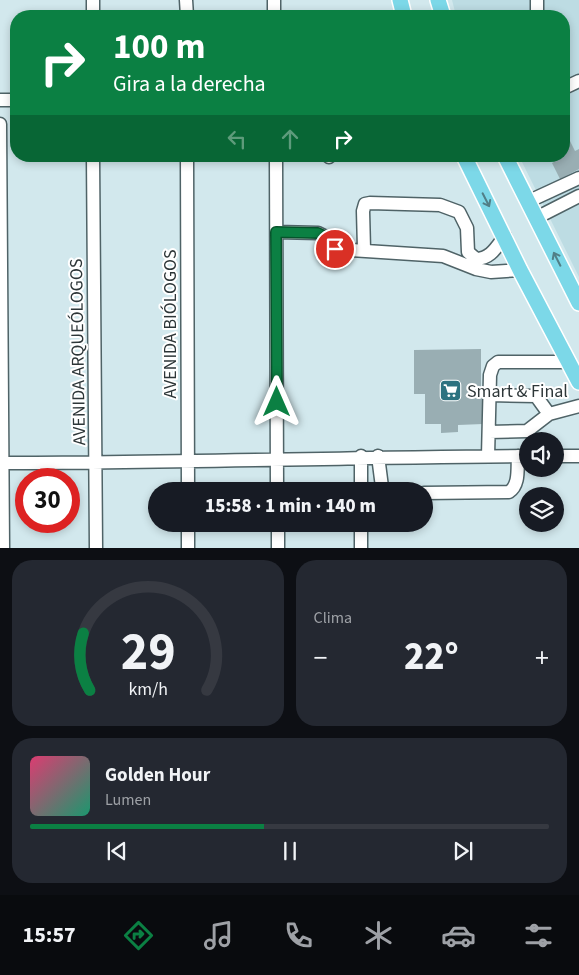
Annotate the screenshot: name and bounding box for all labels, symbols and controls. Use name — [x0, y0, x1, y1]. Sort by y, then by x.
text: 100 m — [113, 22, 205, 72]
icon: right — [30, 30, 95, 95]
text: Gira a la derecha — [113, 68, 266, 100]
icon: left — [223, 125, 251, 153]
icon: ahead — [276, 125, 304, 153]
icon: right — [329, 125, 357, 153]
one-way arrow — [481, 192, 491, 207]
pin — [314, 228, 356, 270]
icon: arrive — [321, 235, 349, 263]
street label: AVENIDA BIÓLOGOS — [158, 249, 183, 399]
one-way arrow — [552, 252, 562, 267]
street label: AVENIDA ARQUEÓLOGOS — [64, 258, 92, 446]
position arrow — [250, 375, 302, 427]
supermarket icon: Smart & Final — [439, 379, 463, 403]
place label: Smart & Final — [467, 379, 568, 404]
map controls — [519, 432, 564, 532]
button: sound — [519, 432, 564, 477]
speed limit sign: 30 — [15, 468, 80, 533]
button: layers — [519, 487, 564, 532]
text: 15:58 · 1 min · 140 m — [205, 493, 376, 520]
text: Clima — [314, 607, 352, 629]
text: 29 — [120, 616, 175, 690]
text: 22° — [404, 630, 459, 684]
text: − — [314, 638, 327, 678]
text: + — [535, 638, 549, 678]
text: km/h — [128, 677, 168, 702]
text: Golden Hour — [105, 762, 210, 789]
text: Lumen — [105, 789, 151, 811]
icon: previous — [103, 837, 131, 865]
icon: pause — [276, 837, 304, 865]
icon: next — [449, 837, 477, 865]
icon: directions — [121, 918, 156, 953]
icon: music — [201, 918, 236, 953]
icon: phone — [281, 918, 316, 953]
icon: climate — [361, 918, 396, 953]
icon: car — [441, 918, 476, 953]
icon: filters — [521, 918, 556, 953]
text: 15:57 — [23, 919, 76, 951]

